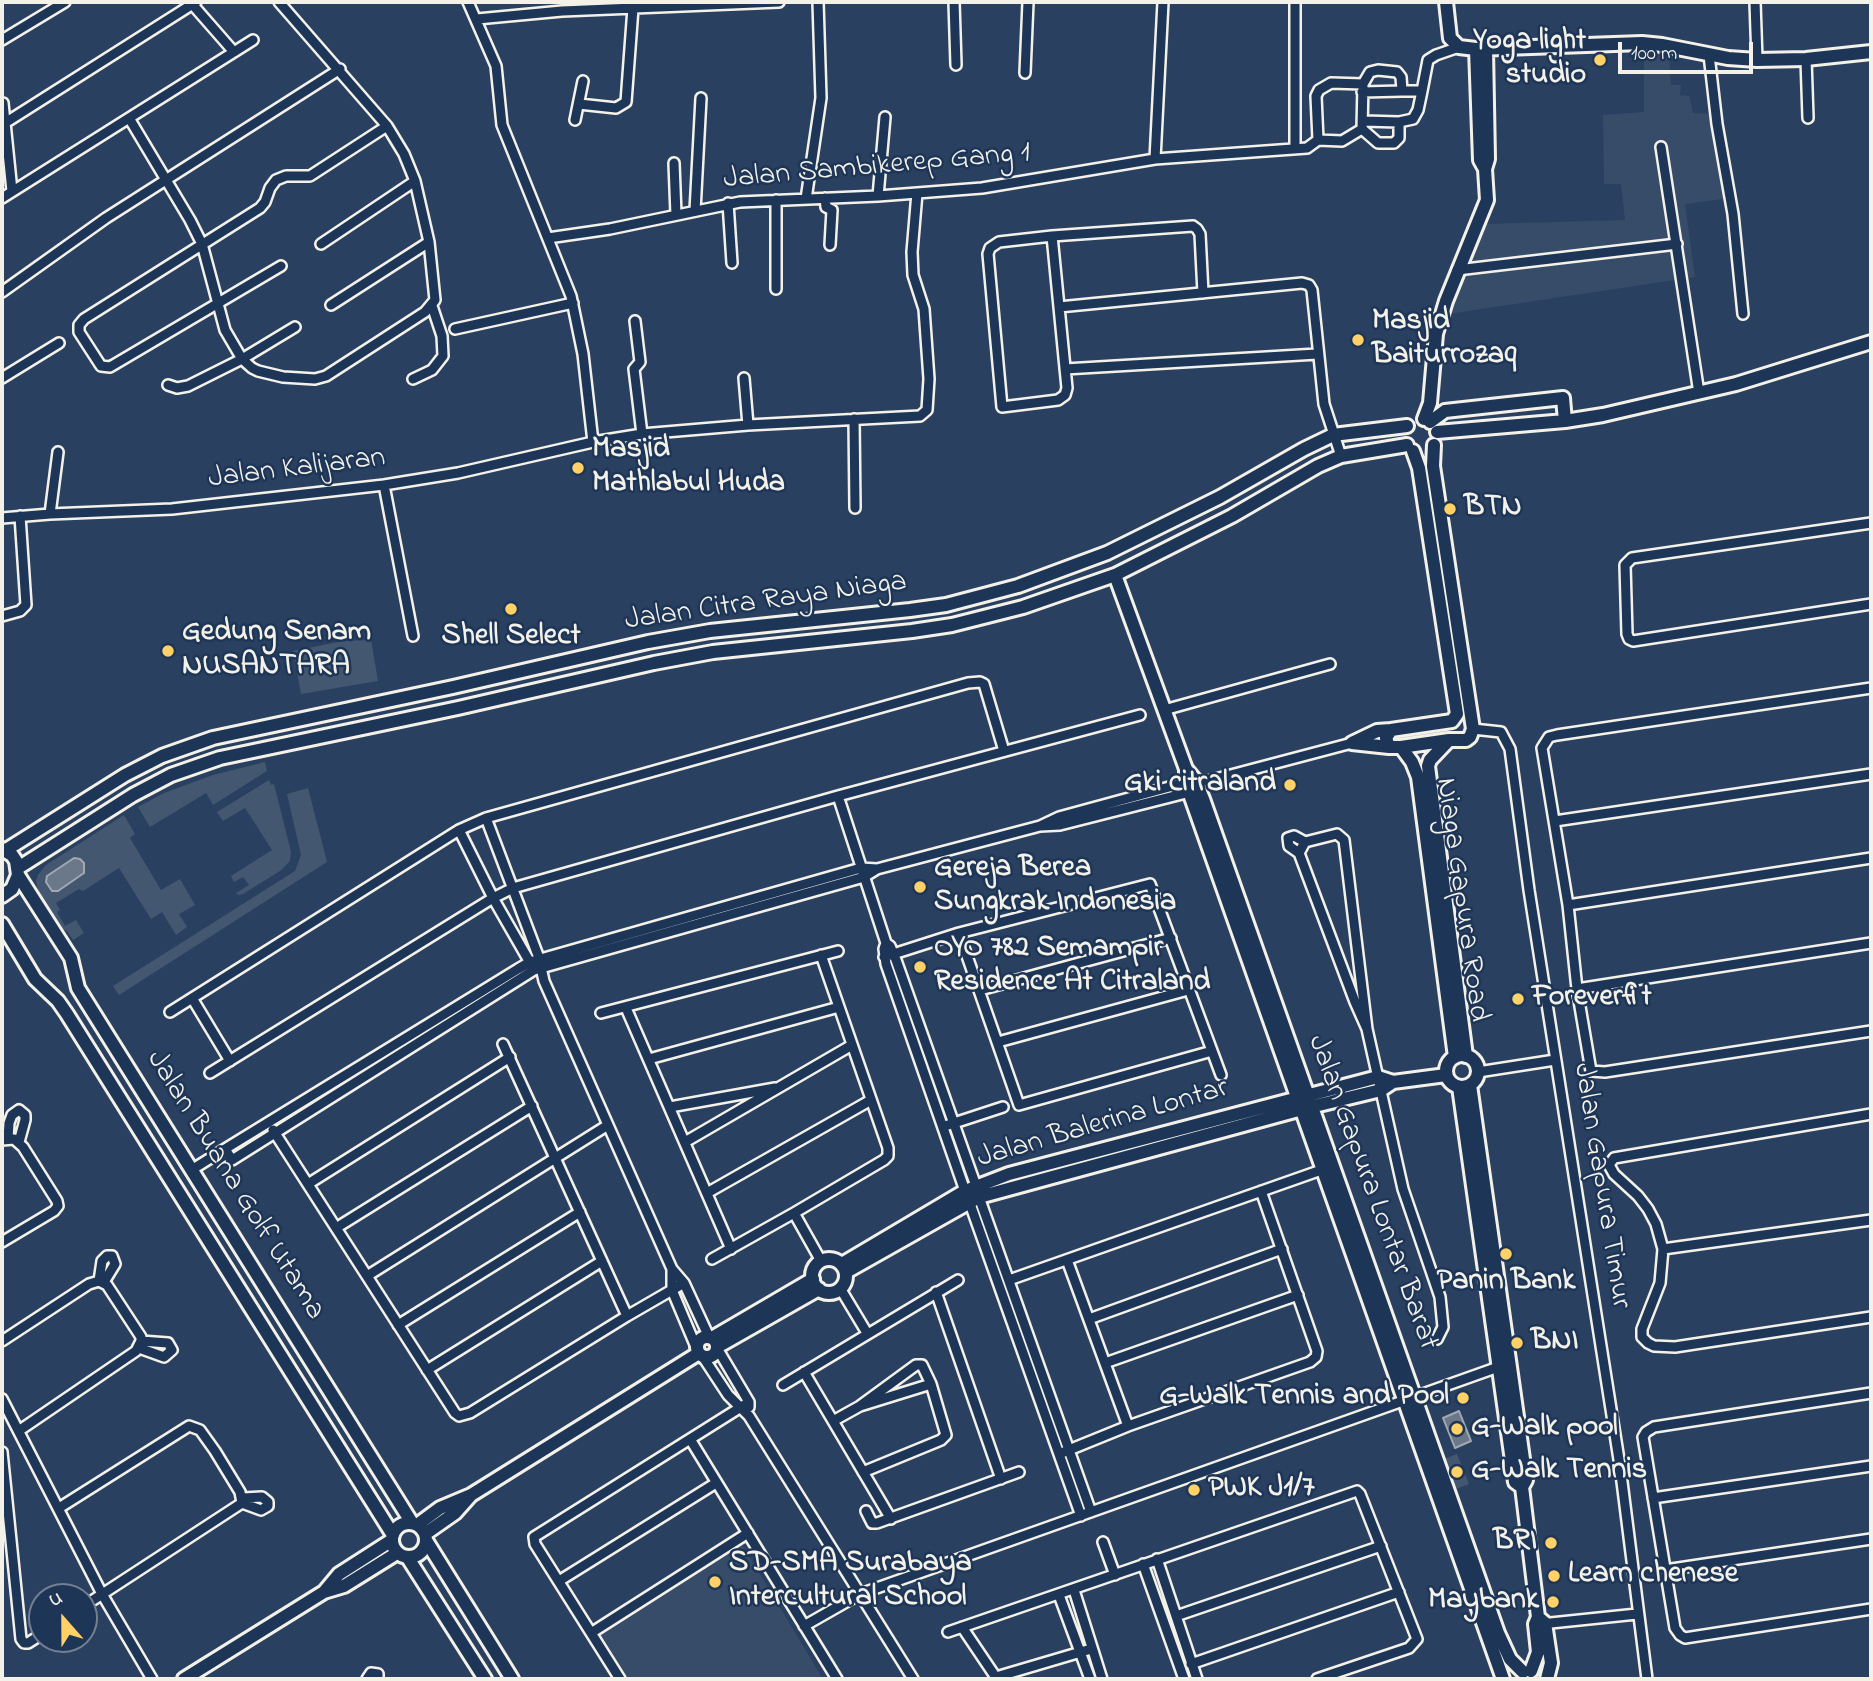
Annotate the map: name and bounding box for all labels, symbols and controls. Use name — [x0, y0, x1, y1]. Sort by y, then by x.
place label: Yoga light studio — [1473, 25, 1586, 96]
scale bar — [1621, 28, 1756, 72]
text: 100 m — [1631, 39, 1677, 69]
marker: Yoga light studio — [1592, 52, 1608, 68]
street label: Jalan Sambikerep Gang 1 — [722, 137, 1032, 199]
place label: Masjid Baiturrozaq — [1372, 305, 1516, 376]
marker: Masjid Baiturrozaq — [1350, 332, 1366, 348]
place label: Masjid Mathlabul Huda — [592, 433, 785, 504]
street label: Jalan Kalijaran — [206, 441, 388, 499]
marker: Masjid Mathlabul Huda — [570, 460, 586, 476]
place label: BTN — [1464, 491, 1522, 527]
marker: BTN — [1442, 501, 1458, 517]
street label: Jalan Citra Raya Niaga — [623, 565, 909, 641]
marker: Shell Select — [503, 601, 519, 617]
place label: Gedung Senam NUSANTARA — [182, 616, 371, 686]
place label: Shell Select — [441, 620, 581, 656]
marker: Gedung Senam NUSANTARA — [160, 643, 176, 659]
place label: Gki citraland — [1124, 767, 1276, 803]
street label: Niaga Gapura Road — [1425, 776, 1495, 1024]
marker: Gki citraland — [1282, 777, 1298, 793]
place label: Gereja Berea Sungkrak Indonesia — [934, 852, 1176, 922]
marker: Gereja Berea Sungkrak Indonesia — [912, 879, 928, 895]
place label: OYO 782 Semampir Residence At Citraland — [934, 932, 1210, 1002]
marker: OYO 782 Semampir Residence At Citraland — [912, 959, 928, 975]
place label: Foreverfit — [1532, 981, 1652, 1017]
marker: Foreverfit — [1510, 991, 1526, 1007]
street label: Jalan Gapura Lontar Barat — [1297, 1031, 1445, 1355]
street label: Jalan Buana Golf Utama — [136, 1045, 332, 1327]
street label: Jalan Gapura Timur — [1563, 1061, 1637, 1311]
street label: Jalan Balerina Lontar — [973, 1072, 1233, 1178]
marker: Panin Bank — [1498, 1246, 1514, 1262]
place label: Panin Bank — [1437, 1265, 1575, 1301]
place label: BNI — [1531, 1325, 1578, 1361]
marker: BNI — [1509, 1335, 1525, 1351]
place label: G-Walk Tennis and Pool — [1159, 1380, 1449, 1416]
marker: G-Walk Tennis and Pool — [1455, 1390, 1471, 1406]
place label: G-Walk pool — [1471, 1411, 1618, 1447]
marker: G-Walk pool — [1449, 1421, 1465, 1437]
place label: G-Walk Tennis — [1471, 1454, 1647, 1490]
marker: G-Walk Tennis — [1449, 1464, 1465, 1480]
place label: PWK J1/7 — [1208, 1472, 1315, 1508]
marker: PWK J1/7 — [1186, 1482, 1202, 1498]
place label: BRI — [1493, 1525, 1537, 1561]
marker: BRI — [1543, 1535, 1559, 1551]
place label: SD-SMA Surabaya Intercultural School — [729, 1547, 972, 1618]
place label: Learn chenese — [1568, 1558, 1738, 1594]
marker: Learn chenese — [1546, 1568, 1562, 1584]
marker: SD-SMA Surabaya Intercultural School — [707, 1574, 723, 1590]
north arrow — [28, 1583, 98, 1653]
place label: Maybank — [1428, 1584, 1539, 1620]
text: U — [46, 1585, 66, 1615]
marker: Maybank — [1545, 1594, 1561, 1610]

